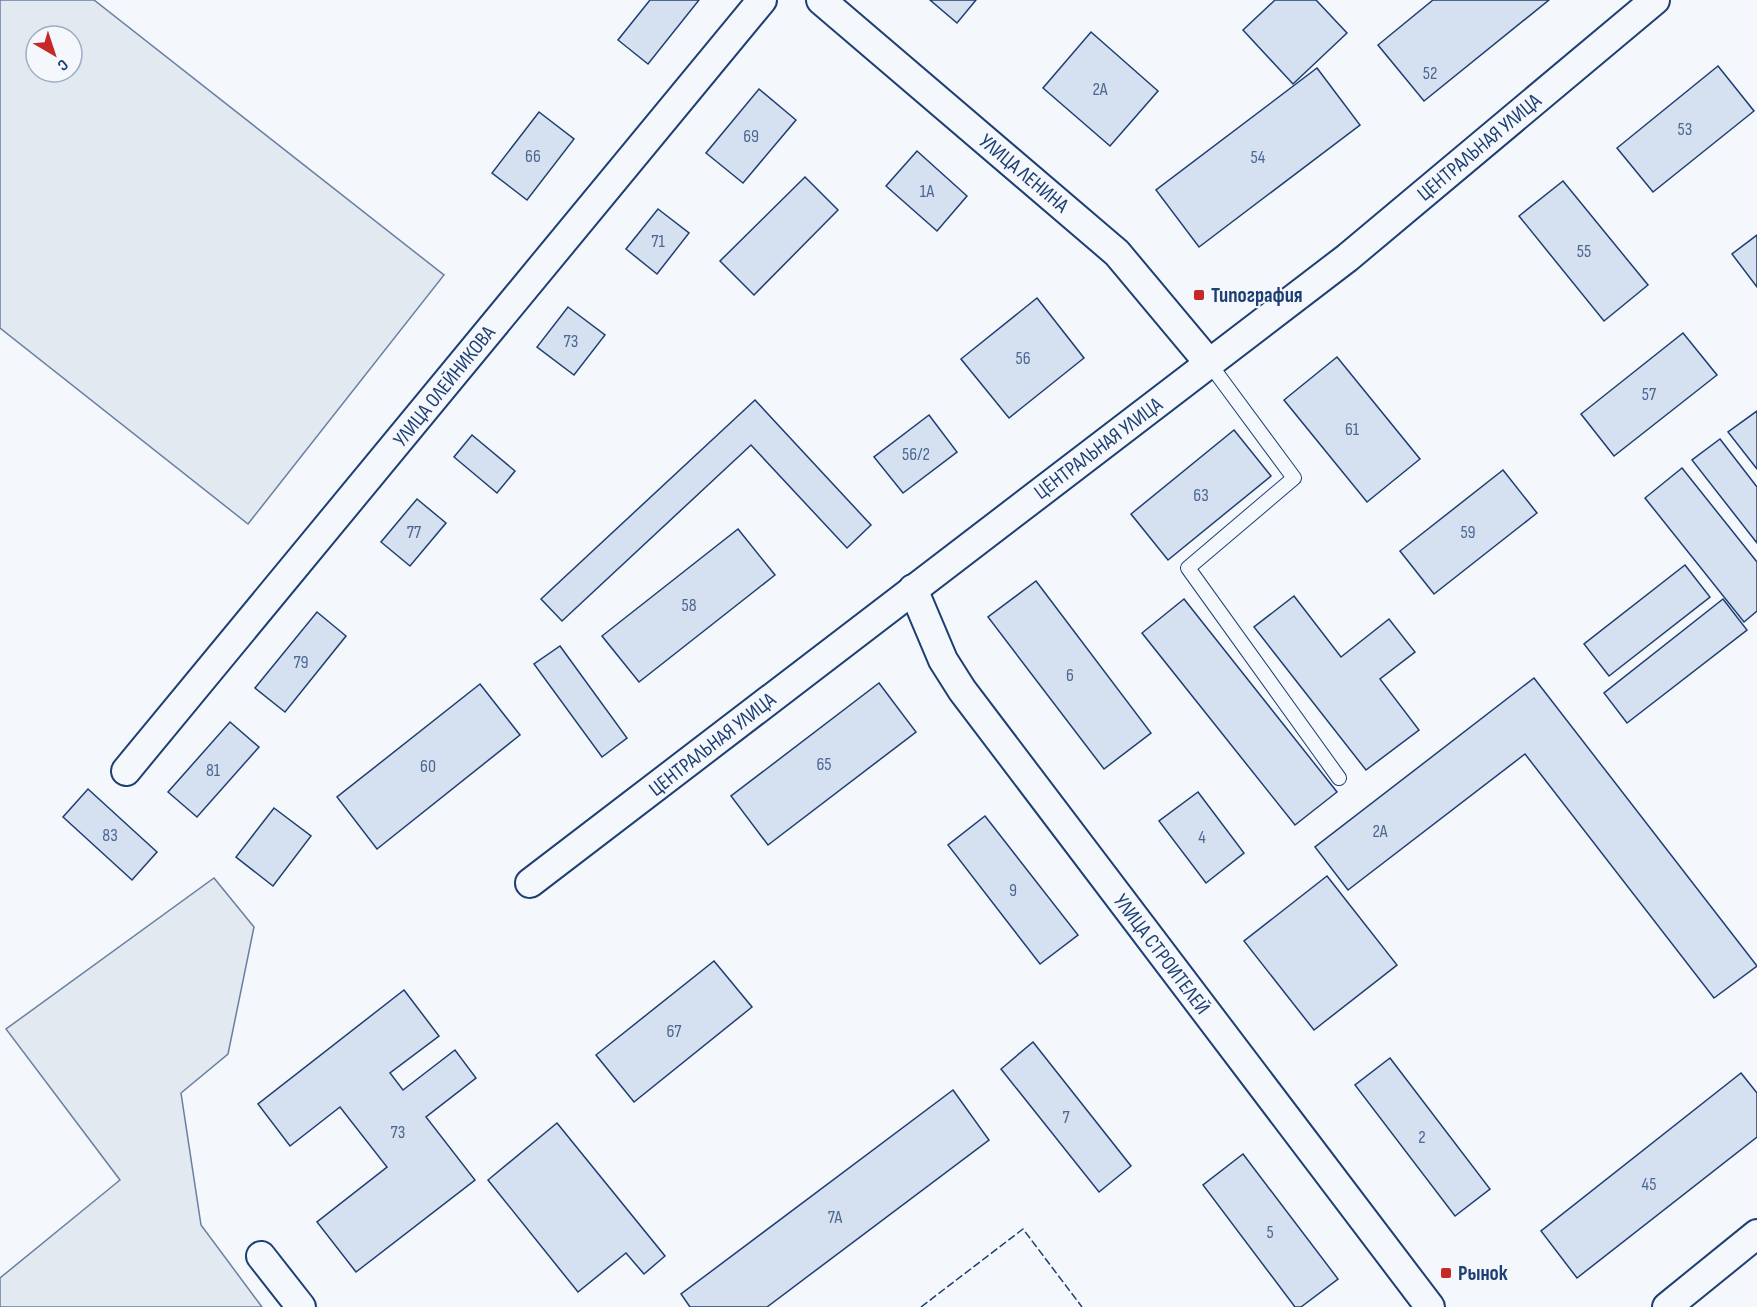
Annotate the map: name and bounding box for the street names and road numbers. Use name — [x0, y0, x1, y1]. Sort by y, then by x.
street label: ЦЕНТРАЛЬНАЯ УЛИЦА — [1412, 88, 1547, 206]
street label: УЛИЦА ЛЕНИНА — [974, 129, 1074, 219]
street label: УЛИЦА ОЛЕЙНИКОВА — [388, 320, 501, 452]
street label: ЦЕНТРАЛЬНАЯ УЛИЦА — [1029, 391, 1168, 505]
street label: ЦЕНТРАЛЬНАЯ УЛИЦА — [644, 687, 781, 802]
street label: УЛИЦА СТРОИТЕЛЕЙ — [1108, 889, 1215, 1019]

